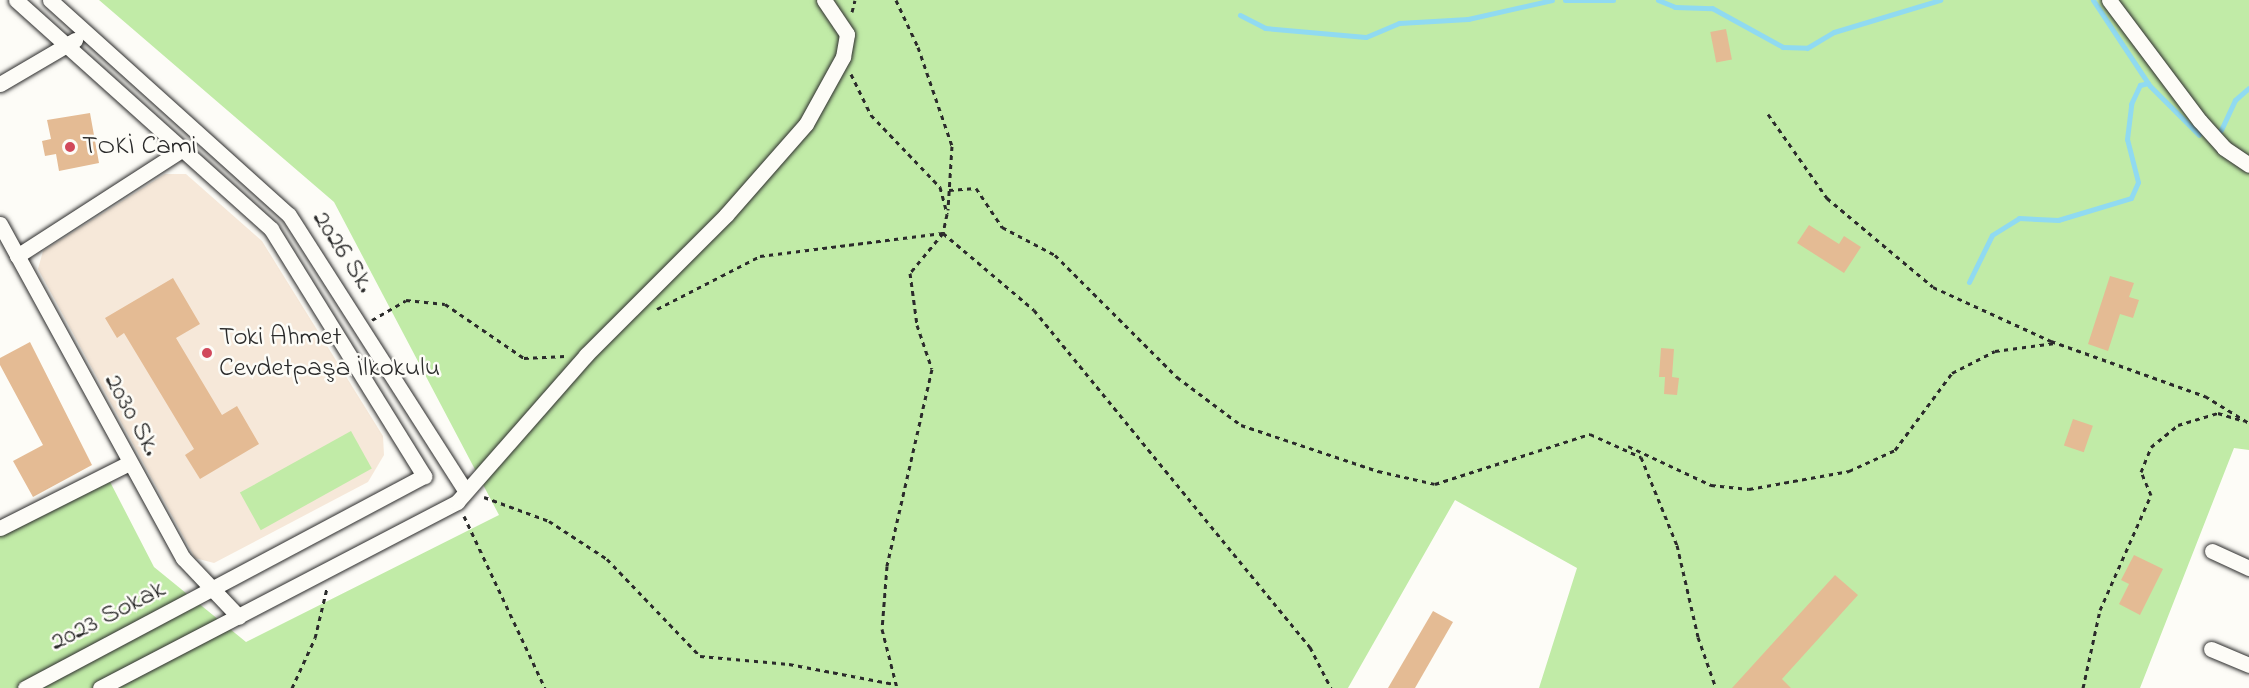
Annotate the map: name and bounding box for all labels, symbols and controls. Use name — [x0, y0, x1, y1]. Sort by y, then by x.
place label: TOKİ Cami — [82, 131, 197, 163]
marker: TOKİ Cami — [63, 140, 77, 154]
street label: 2026 Sk. — [304, 205, 382, 299]
place label: Toki Ahmet Cevdetpaşa İlkokulu — [219, 321, 440, 384]
marker: Toki Ahmet Cevdetpaşa İlkokulu — [200, 346, 214, 360]
street label: 2030 Sk. — [96, 368, 168, 462]
street label: 2023 Sokak — [45, 573, 171, 659]

